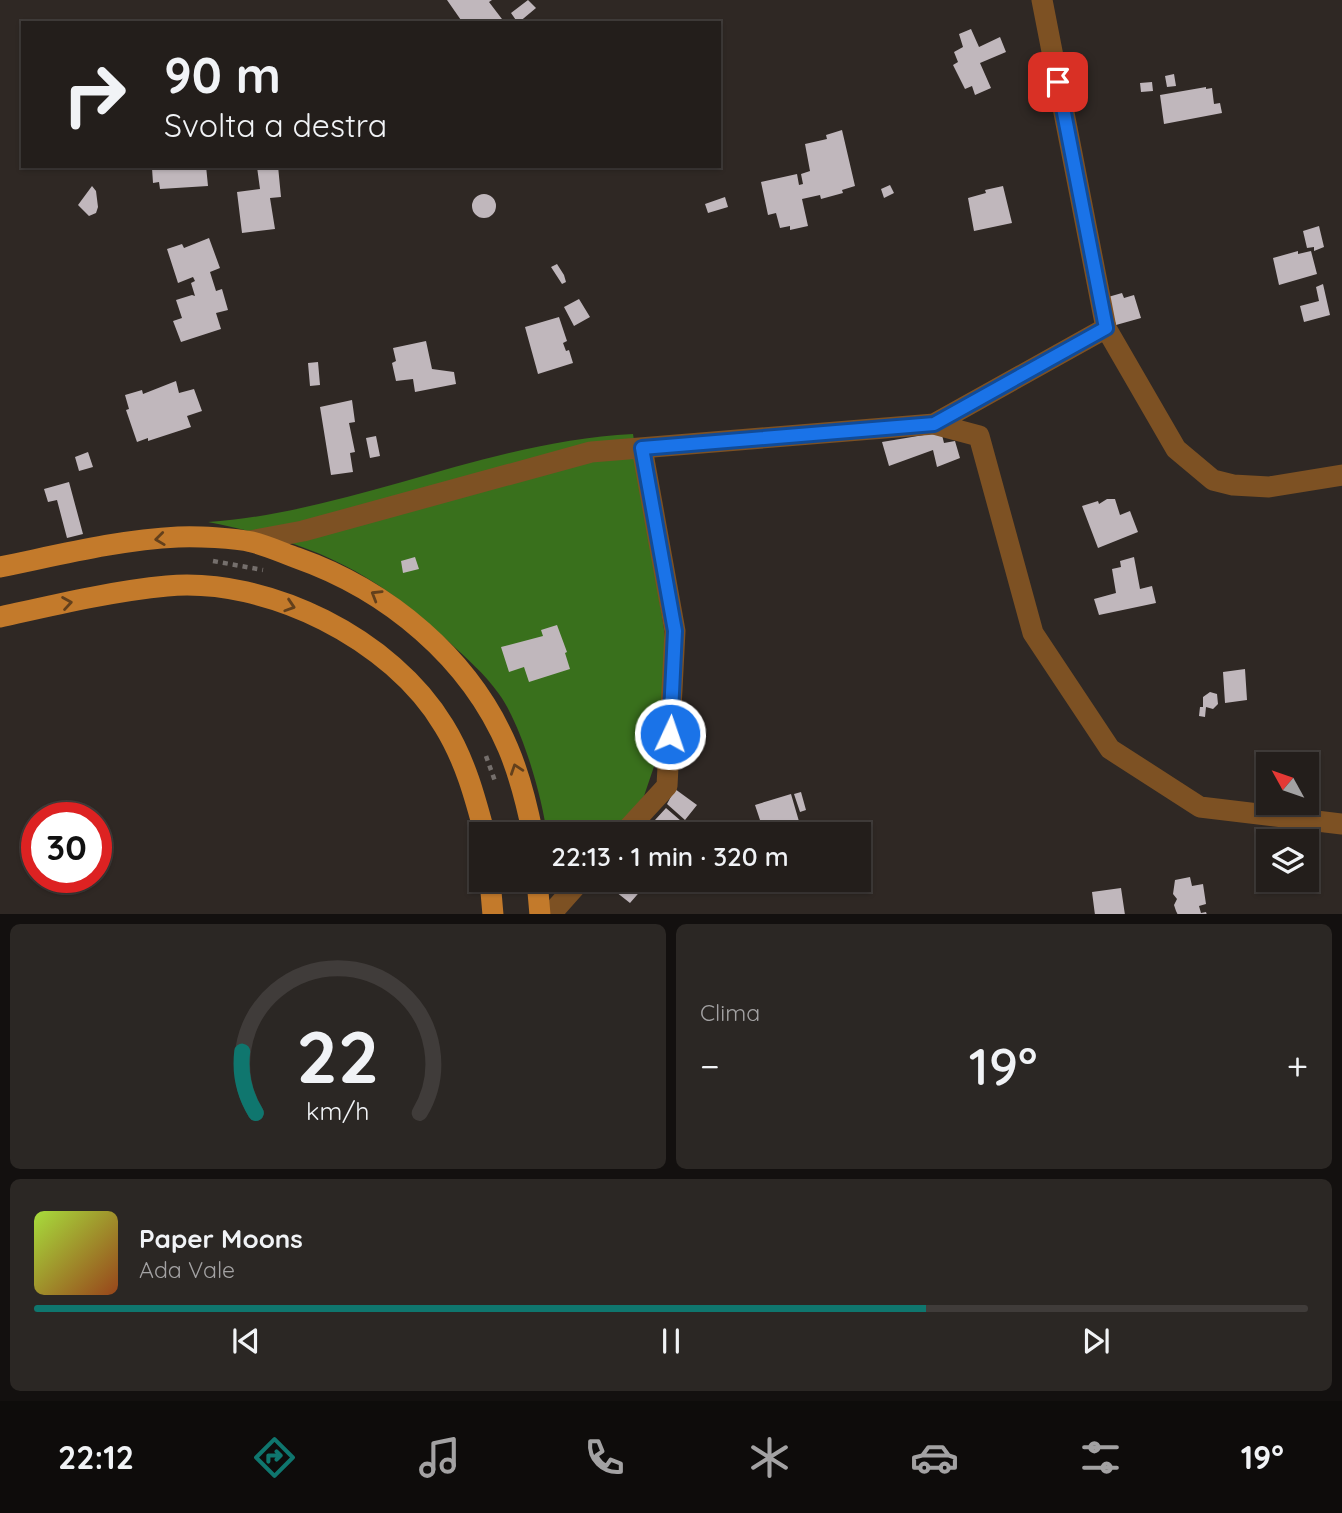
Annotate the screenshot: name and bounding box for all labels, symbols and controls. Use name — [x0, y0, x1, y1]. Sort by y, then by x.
text: 90 m — [164, 44, 281, 105]
icon: right — [49, 49, 140, 140]
pin — [1028, 52, 1088, 112]
icon: arrive — [1039, 63, 1077, 101]
text: Svolta a destra — [164, 105, 387, 145]
one-way arrow — [154, 531, 166, 546]
one-way arrow — [370, 590, 383, 603]
one-way arrow — [61, 596, 73, 611]
one-way arrow — [284, 598, 296, 612]
position arrow — [633, 697, 707, 771]
north arrow — [1256, 752, 1320, 816]
map controls — [1256, 752, 1319, 892]
one-way arrow — [510, 763, 524, 775]
speed limit sign: 30 — [21, 802, 112, 893]
button: layers — [1256, 829, 1319, 892]
text: 22:13 · 1 min · 320 m — [551, 840, 789, 873]
text: Clima — [700, 998, 760, 1027]
text: 22 — [297, 1010, 379, 1101]
text: 19° — [969, 1033, 1038, 1098]
text: − — [700, 1042, 720, 1090]
text: + — [1287, 1042, 1308, 1090]
text: km/h — [306, 1094, 370, 1125]
text: Paper Moons — [139, 1222, 303, 1255]
text: Ada Vale — [139, 1255, 235, 1284]
icon: previous — [227, 1322, 265, 1360]
icon: pause — [652, 1322, 690, 1360]
icon: next — [1077, 1322, 1115, 1360]
icon: directions — [250, 1433, 299, 1482]
icon: music — [415, 1433, 464, 1482]
icon: phone — [580, 1433, 629, 1482]
icon: climate — [745, 1433, 794, 1482]
icon: car — [910, 1433, 959, 1482]
icon: filters — [1076, 1433, 1125, 1482]
text: 22:12 — [58, 1437, 134, 1477]
text: 19° — [1241, 1437, 1284, 1477]

